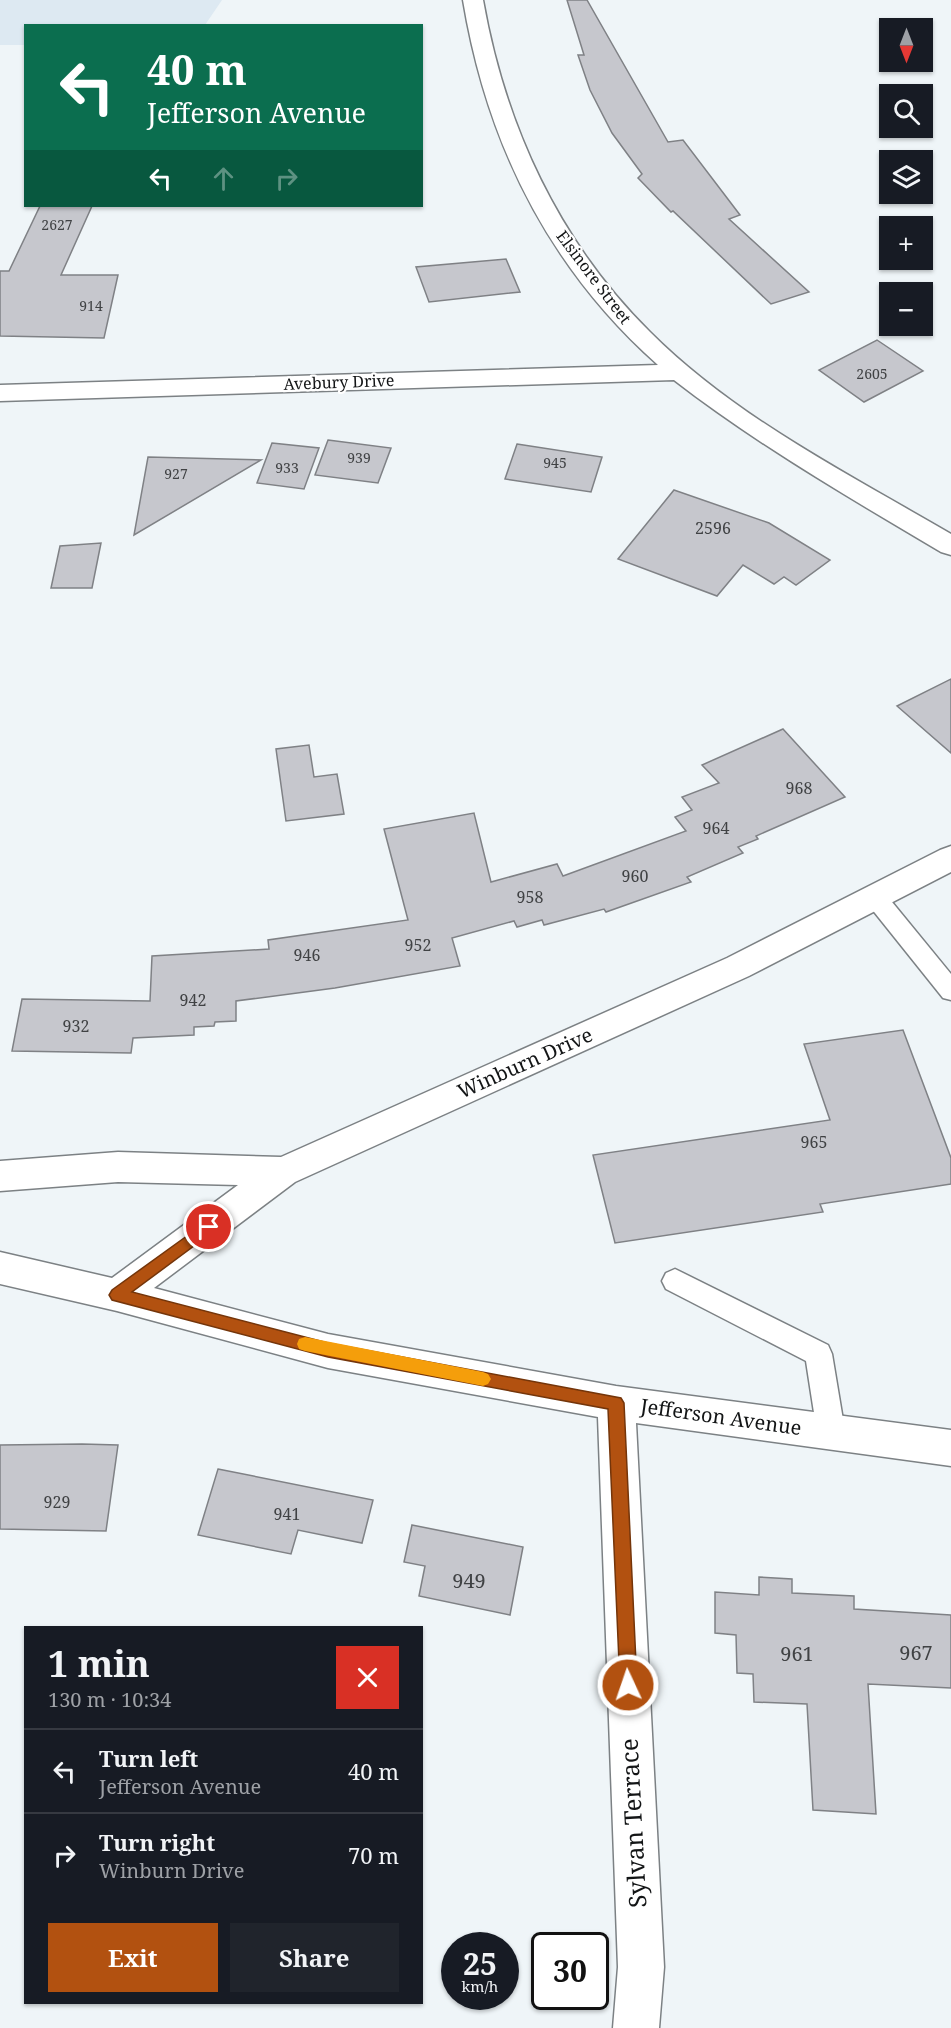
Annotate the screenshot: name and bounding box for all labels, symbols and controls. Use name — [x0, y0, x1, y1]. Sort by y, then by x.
north arrow — [879, 18, 933, 72]
map controls — [879, 18, 933, 336]
text: 40 m — [147, 40, 247, 97]
icon: left — [48, 48, 126, 126]
button: search — [879, 84, 933, 138]
text: Jefferson Avenue — [147, 94, 366, 131]
button: layers — [879, 150, 933, 204]
icon: left — [144, 162, 177, 195]
icon: ahead — [207, 162, 240, 195]
icon: right — [270, 162, 303, 195]
house number: 2627 — [41, 215, 73, 234]
button: + — [879, 216, 933, 270]
street label: Elsinore Street — [552, 226, 637, 329]
button: − — [879, 282, 933, 336]
house number: 914 — [79, 296, 103, 315]
house number: 2605 — [856, 364, 888, 383]
street label: Avebury Drive — [283, 369, 395, 395]
house number: 939 — [347, 448, 371, 467]
house number: 945 — [543, 453, 567, 472]
house number: 933 — [275, 458, 299, 477]
house number: 927 — [164, 464, 188, 483]
house number: 2596 — [695, 517, 731, 539]
house number: 968 — [786, 777, 812, 799]
house number: 964 — [703, 817, 729, 839]
house number: 960 — [622, 865, 648, 887]
house number: 958 — [517, 886, 543, 908]
house number: 952 — [405, 934, 431, 956]
house number: 946 — [294, 944, 320, 966]
house number: 942 — [180, 989, 206, 1011]
house number: 932 — [63, 1015, 89, 1037]
street label: Winburn Drive — [453, 1021, 597, 1104]
house number: 965 — [801, 1131, 827, 1153]
pin — [183, 1201, 234, 1252]
icon: arrive — [192, 1210, 225, 1243]
street label: Jefferson Avenue — [638, 1392, 803, 1441]
house number: 929 — [44, 1491, 70, 1513]
house number: 941 — [274, 1503, 300, 1525]
house number: 949 — [452, 1567, 486, 1594]
text: 1 min — [48, 1639, 150, 1688]
house number: 967 — [899, 1639, 933, 1666]
house number: 961 — [780, 1640, 814, 1667]
button: close — [336, 1646, 399, 1709]
position arrow — [596, 1653, 660, 1717]
text: 130 m · 10:34 — [48, 1686, 171, 1713]
street label: Sylvan Terrace — [612, 1738, 653, 1908]
text: Turn left — [99, 1743, 198, 1773]
icon: left — [48, 1755, 81, 1788]
text: 40 m — [348, 1756, 399, 1786]
text: Jefferson Avenue — [99, 1773, 261, 1800]
text: Turn right — [99, 1827, 215, 1857]
icon: right — [48, 1839, 81, 1872]
text: 70 m — [348, 1840, 399, 1870]
text: Winburn Drive — [99, 1857, 244, 1884]
button: Exit — [48, 1923, 218, 1992]
button: Share — [230, 1923, 399, 1992]
speed limit sign: 30 — [531, 1932, 609, 2010]
text: 25 — [463, 1943, 497, 1984]
text: km/h — [462, 1976, 498, 1996]

